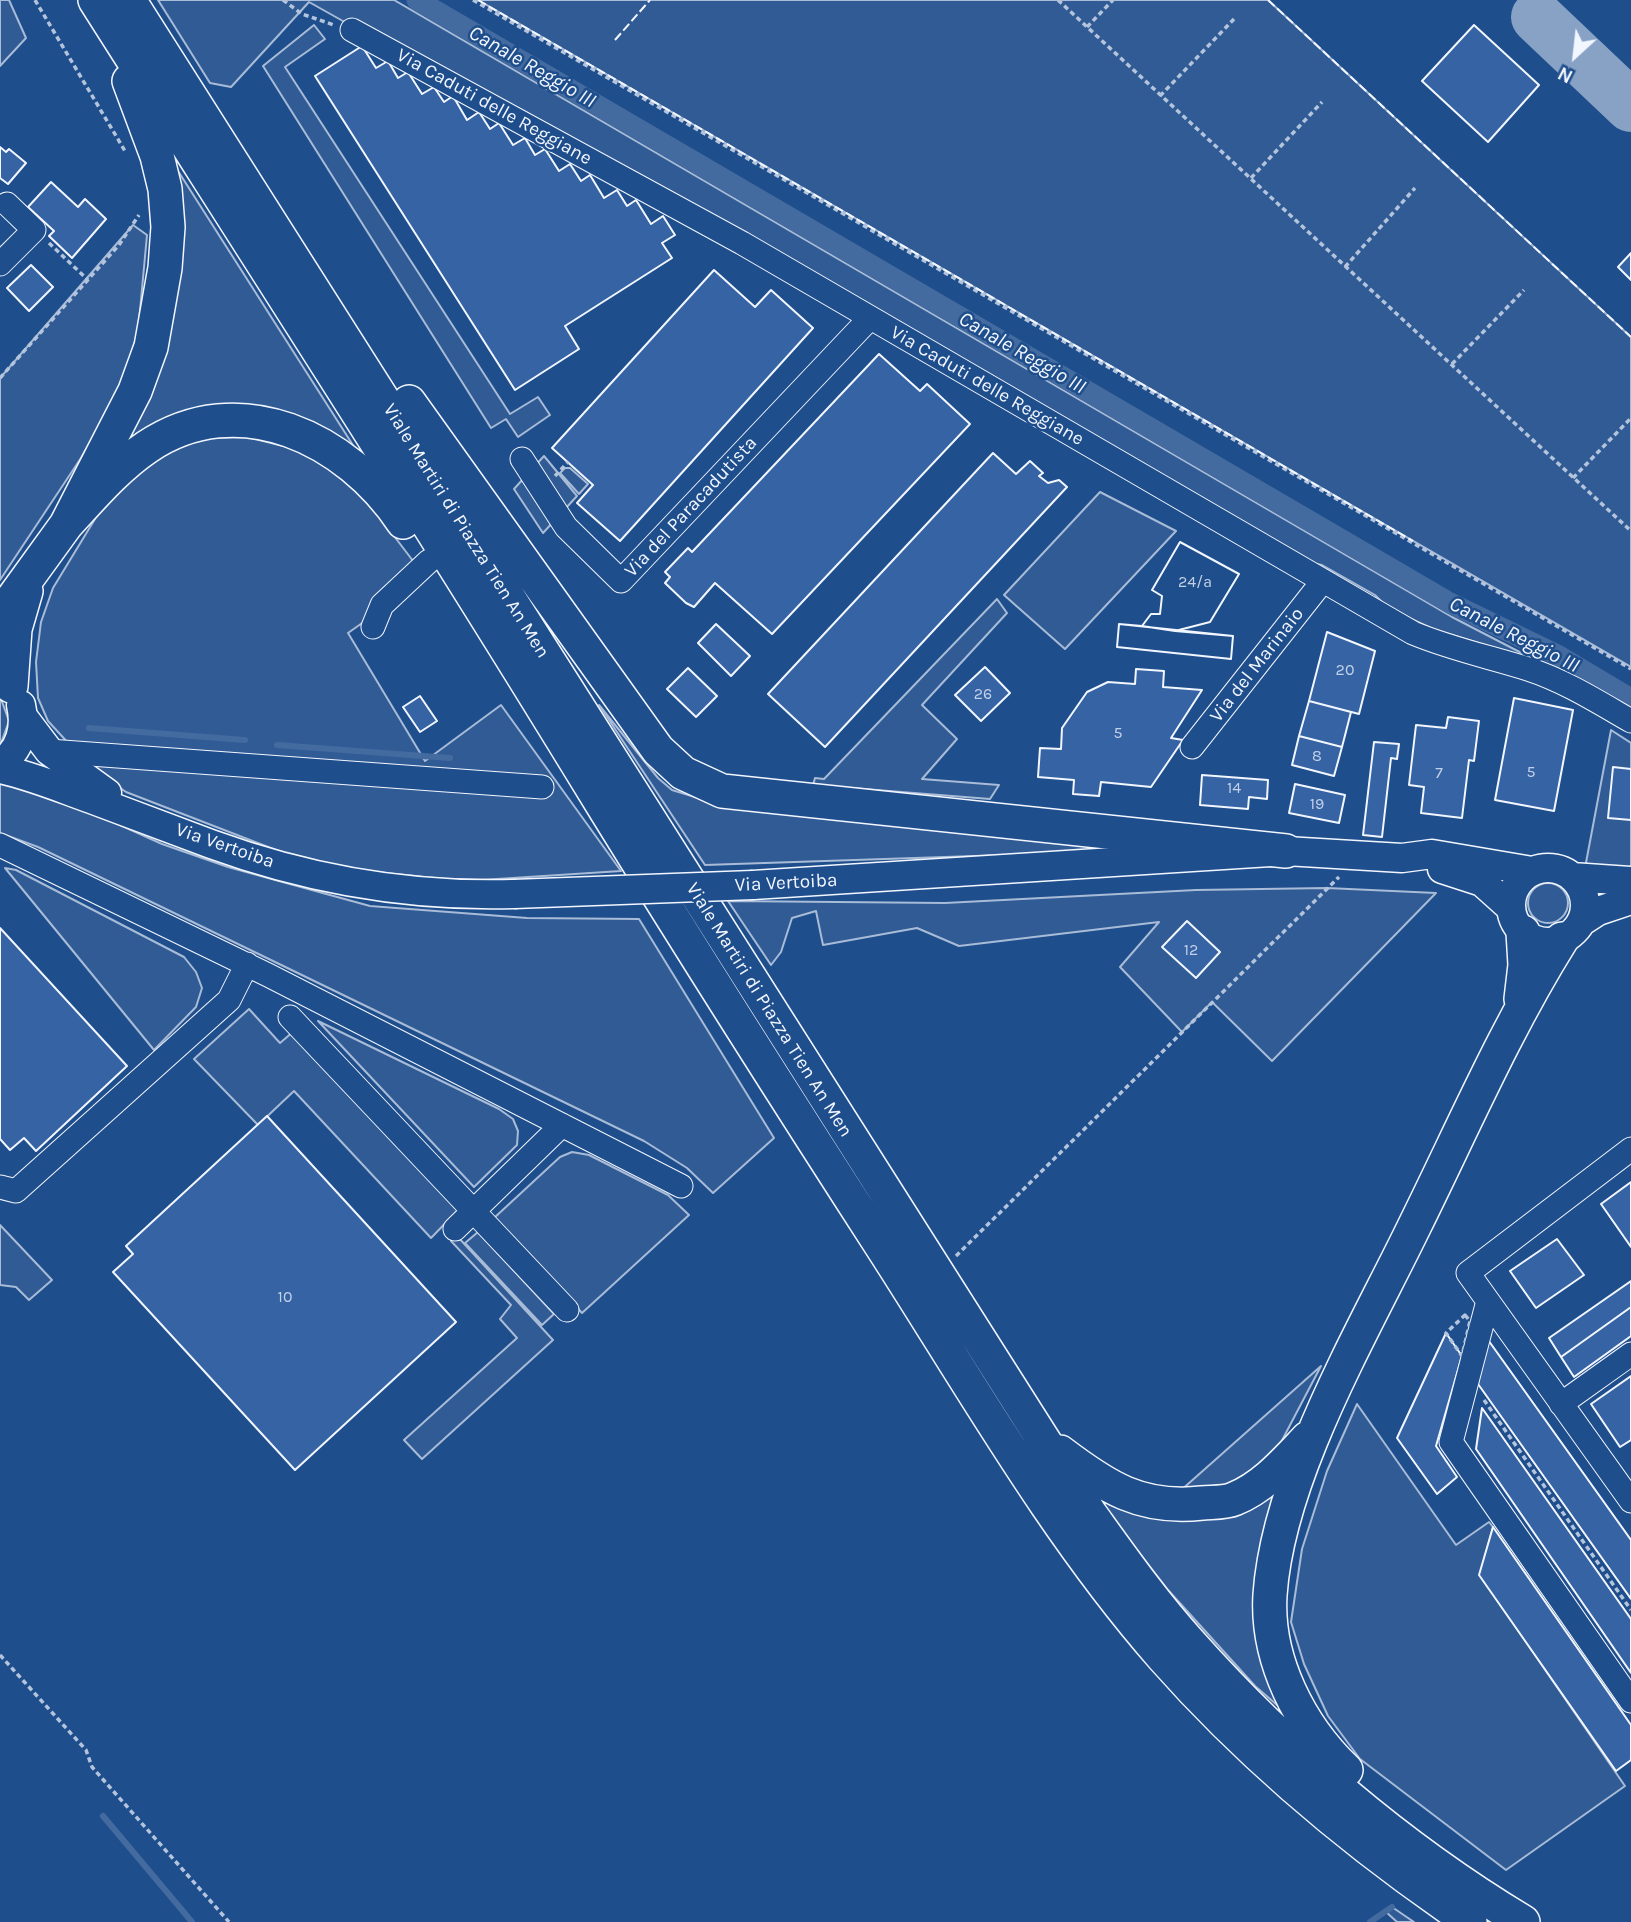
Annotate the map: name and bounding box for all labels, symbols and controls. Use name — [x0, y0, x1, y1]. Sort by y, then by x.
water label: Canale Reggio III — [464, 20, 600, 114]
north arrow — [1540, 21, 1610, 91]
street label: Via Caduti delle Reggiane — [392, 44, 596, 170]
text: N — [1554, 62, 1577, 88]
water label: Canale Reggio III — [954, 306, 1090, 400]
street label: Via Caduti delle Reggiane — [886, 321, 1088, 451]
street label: Viale Martiri di Piazza Tien An Men — [378, 400, 554, 662]
street label: Via del Paracadutista — [620, 432, 762, 582]
house number: 24/a — [1178, 572, 1212, 592]
water label: Canale Reggio III — [1445, 591, 1583, 679]
street label: Via del Marinaio — [1205, 603, 1309, 727]
house number: 20 — [1336, 660, 1354, 680]
house number: 26 — [974, 684, 992, 704]
house number: 5 — [1113, 723, 1123, 743]
house number: 8 — [1312, 746, 1322, 766]
house number: 5 — [1526, 762, 1536, 782]
house number: 7 — [1435, 763, 1443, 783]
house number: 14 — [1227, 778, 1241, 798]
house number: 19 — [1310, 794, 1324, 814]
street label: Via Vertoiba — [173, 818, 277, 874]
street label: Via Vertoiba — [734, 869, 838, 897]
street label: Viale Martiri di Piazza Tien An Men — [681, 879, 857, 1141]
house number: 12 — [1184, 940, 1198, 960]
house number: 10 — [278, 1287, 292, 1307]

